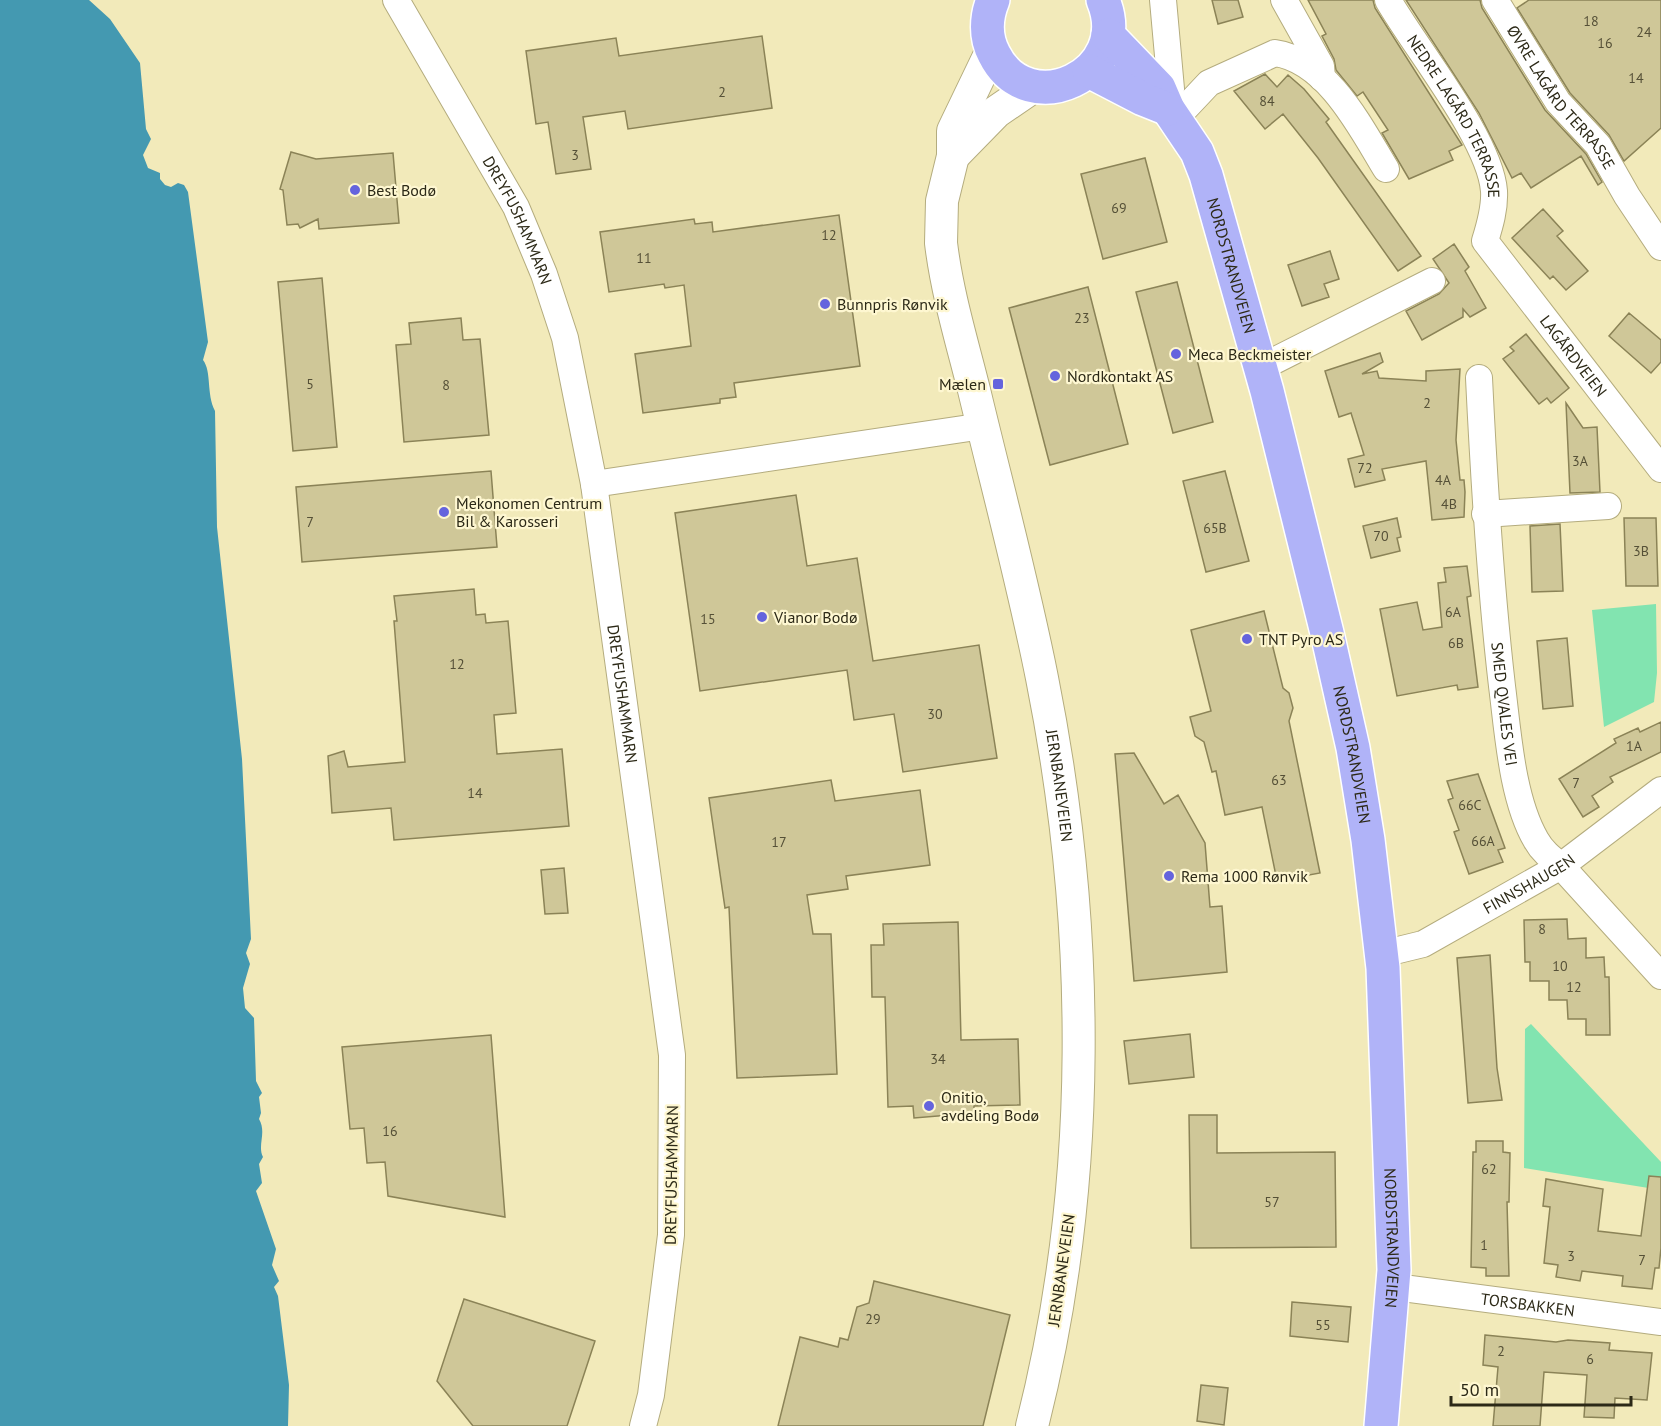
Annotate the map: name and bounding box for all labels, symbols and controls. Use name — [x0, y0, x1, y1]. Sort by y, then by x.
house number: 18 — [1583, 12, 1599, 30]
street label: ØVRE LAGÅRD TERRASSE — [1503, 21, 1620, 173]
house number: 24 — [1636, 23, 1652, 41]
street label: NEDRE LAGÅRD TERRASSE — [1403, 31, 1504, 198]
house number: 16 — [1597, 34, 1613, 52]
house number: 14 — [1628, 69, 1644, 87]
house number: 2 — [718, 83, 726, 101]
house number: 84 — [1259, 92, 1275, 110]
house number: 3 — [571, 146, 579, 164]
street label: DREYFUSHAMMARN — [479, 152, 557, 287]
place label: Best Bodø — [367, 180, 436, 200]
marker: Best Bodø — [348, 183, 362, 197]
street label: NORDSTRANDVEIEN — [1203, 195, 1260, 336]
house number: 69 — [1111, 199, 1127, 217]
house number: 12 — [821, 226, 837, 244]
house number: 11 — [636, 249, 652, 267]
place label: Bunnpris Rønvik — [837, 294, 948, 314]
marker: Bunnpris Rønvik — [818, 297, 832, 311]
house number: 23 — [1074, 309, 1090, 327]
street label: LAGÅRDVEIEN — [1536, 311, 1611, 401]
place label: Meca Beckmeister — [1188, 344, 1312, 364]
marker: Meca Beckmeister — [1169, 347, 1183, 361]
place label: Nordkontakt AS — [1067, 366, 1173, 386]
marker: Nordkontakt AS — [1048, 369, 1062, 383]
place label: Mælen — [939, 374, 986, 394]
house number: 5 — [306, 375, 314, 393]
house number: 8 — [442, 376, 450, 394]
marker: Mælen — [991, 377, 1005, 391]
house number: 2 — [1423, 394, 1431, 412]
house number: 3A — [1572, 452, 1589, 470]
house number: 72 — [1357, 459, 1373, 477]
house number: 4A — [1435, 471, 1452, 489]
place label: Mekonomen Centrum Bil & Karosseri — [456, 493, 602, 531]
house number: 4B — [1441, 495, 1457, 513]
marker: Mekonomen Centrum Bil & Karosseri — [437, 505, 451, 519]
house number: 7 — [306, 513, 314, 531]
house number: 65B — [1203, 519, 1227, 537]
house number: 70 — [1373, 527, 1389, 545]
house number: 3B — [1633, 542, 1649, 560]
house number: 6A — [1445, 603, 1462, 621]
place label: Vianor Bodø — [773, 607, 857, 627]
house number: 15 — [700, 610, 716, 628]
marker: Vianor Bodø — [755, 610, 769, 624]
street label: DREYFUSHAMMARN — [603, 623, 642, 765]
place label: TNT Pyro AS — [1259, 629, 1343, 649]
marker: TNT Pyro AS — [1240, 632, 1254, 646]
house number: 6B — [1448, 634, 1464, 652]
street label: SMED QVALES VEI — [1487, 641, 1522, 767]
house number: 12 — [449, 655, 465, 673]
street label: NORDSTRANDVEIEN — [1329, 684, 1375, 825]
house number: 30 — [927, 705, 943, 723]
street label: JERNBANEVEIEN — [1042, 727, 1077, 843]
house number: 1A — [1626, 737, 1643, 755]
house number: 63 — [1271, 771, 1287, 789]
house number: 7 — [1572, 774, 1580, 792]
house number: 14 — [467, 784, 483, 802]
house number: 66C — [1458, 796, 1482, 814]
house number: 66A — [1471, 832, 1496, 850]
house number: 17 — [771, 833, 787, 851]
street label: FINNSHAUGEN — [1479, 849, 1579, 918]
place label: Rema 1000 Rønvik — [1181, 866, 1308, 886]
marker: Rema 1000 Rønvik — [1162, 869, 1176, 883]
house number: 8 — [1538, 920, 1546, 938]
house number: 10 — [1552, 957, 1568, 975]
house number: 12 — [1566, 978, 1582, 996]
house number: 34 — [930, 1050, 946, 1068]
place label: Onitio, avdeling Bodø — [941, 1087, 1039, 1125]
marker: Onitio, avdeling Bodø — [922, 1099, 936, 1113]
street label: DREYFUSHAMMARN — [660, 1105, 682, 1245]
house number: 16 — [382, 1122, 398, 1140]
house number: 62 — [1481, 1160, 1497, 1178]
street label: NORDSTRANDVEIEN — [1380, 1168, 1404, 1309]
house number: 57 — [1264, 1193, 1280, 1211]
street label: JERNBANEVEIEN — [1043, 1213, 1079, 1328]
house number: 1 — [1480, 1236, 1488, 1254]
house number: 3 — [1567, 1247, 1575, 1265]
house number: 7 — [1638, 1251, 1646, 1269]
street label: TORSBAKKEN — [1480, 1288, 1576, 1321]
house number: 29 — [865, 1310, 881, 1328]
house number: 55 — [1315, 1316, 1331, 1334]
house number: 2 — [1497, 1342, 1505, 1360]
house number: 6 — [1586, 1350, 1594, 1368]
scale bar — [1451, 1369, 1631, 1407]
text: 50 m — [1460, 1378, 1499, 1401]

